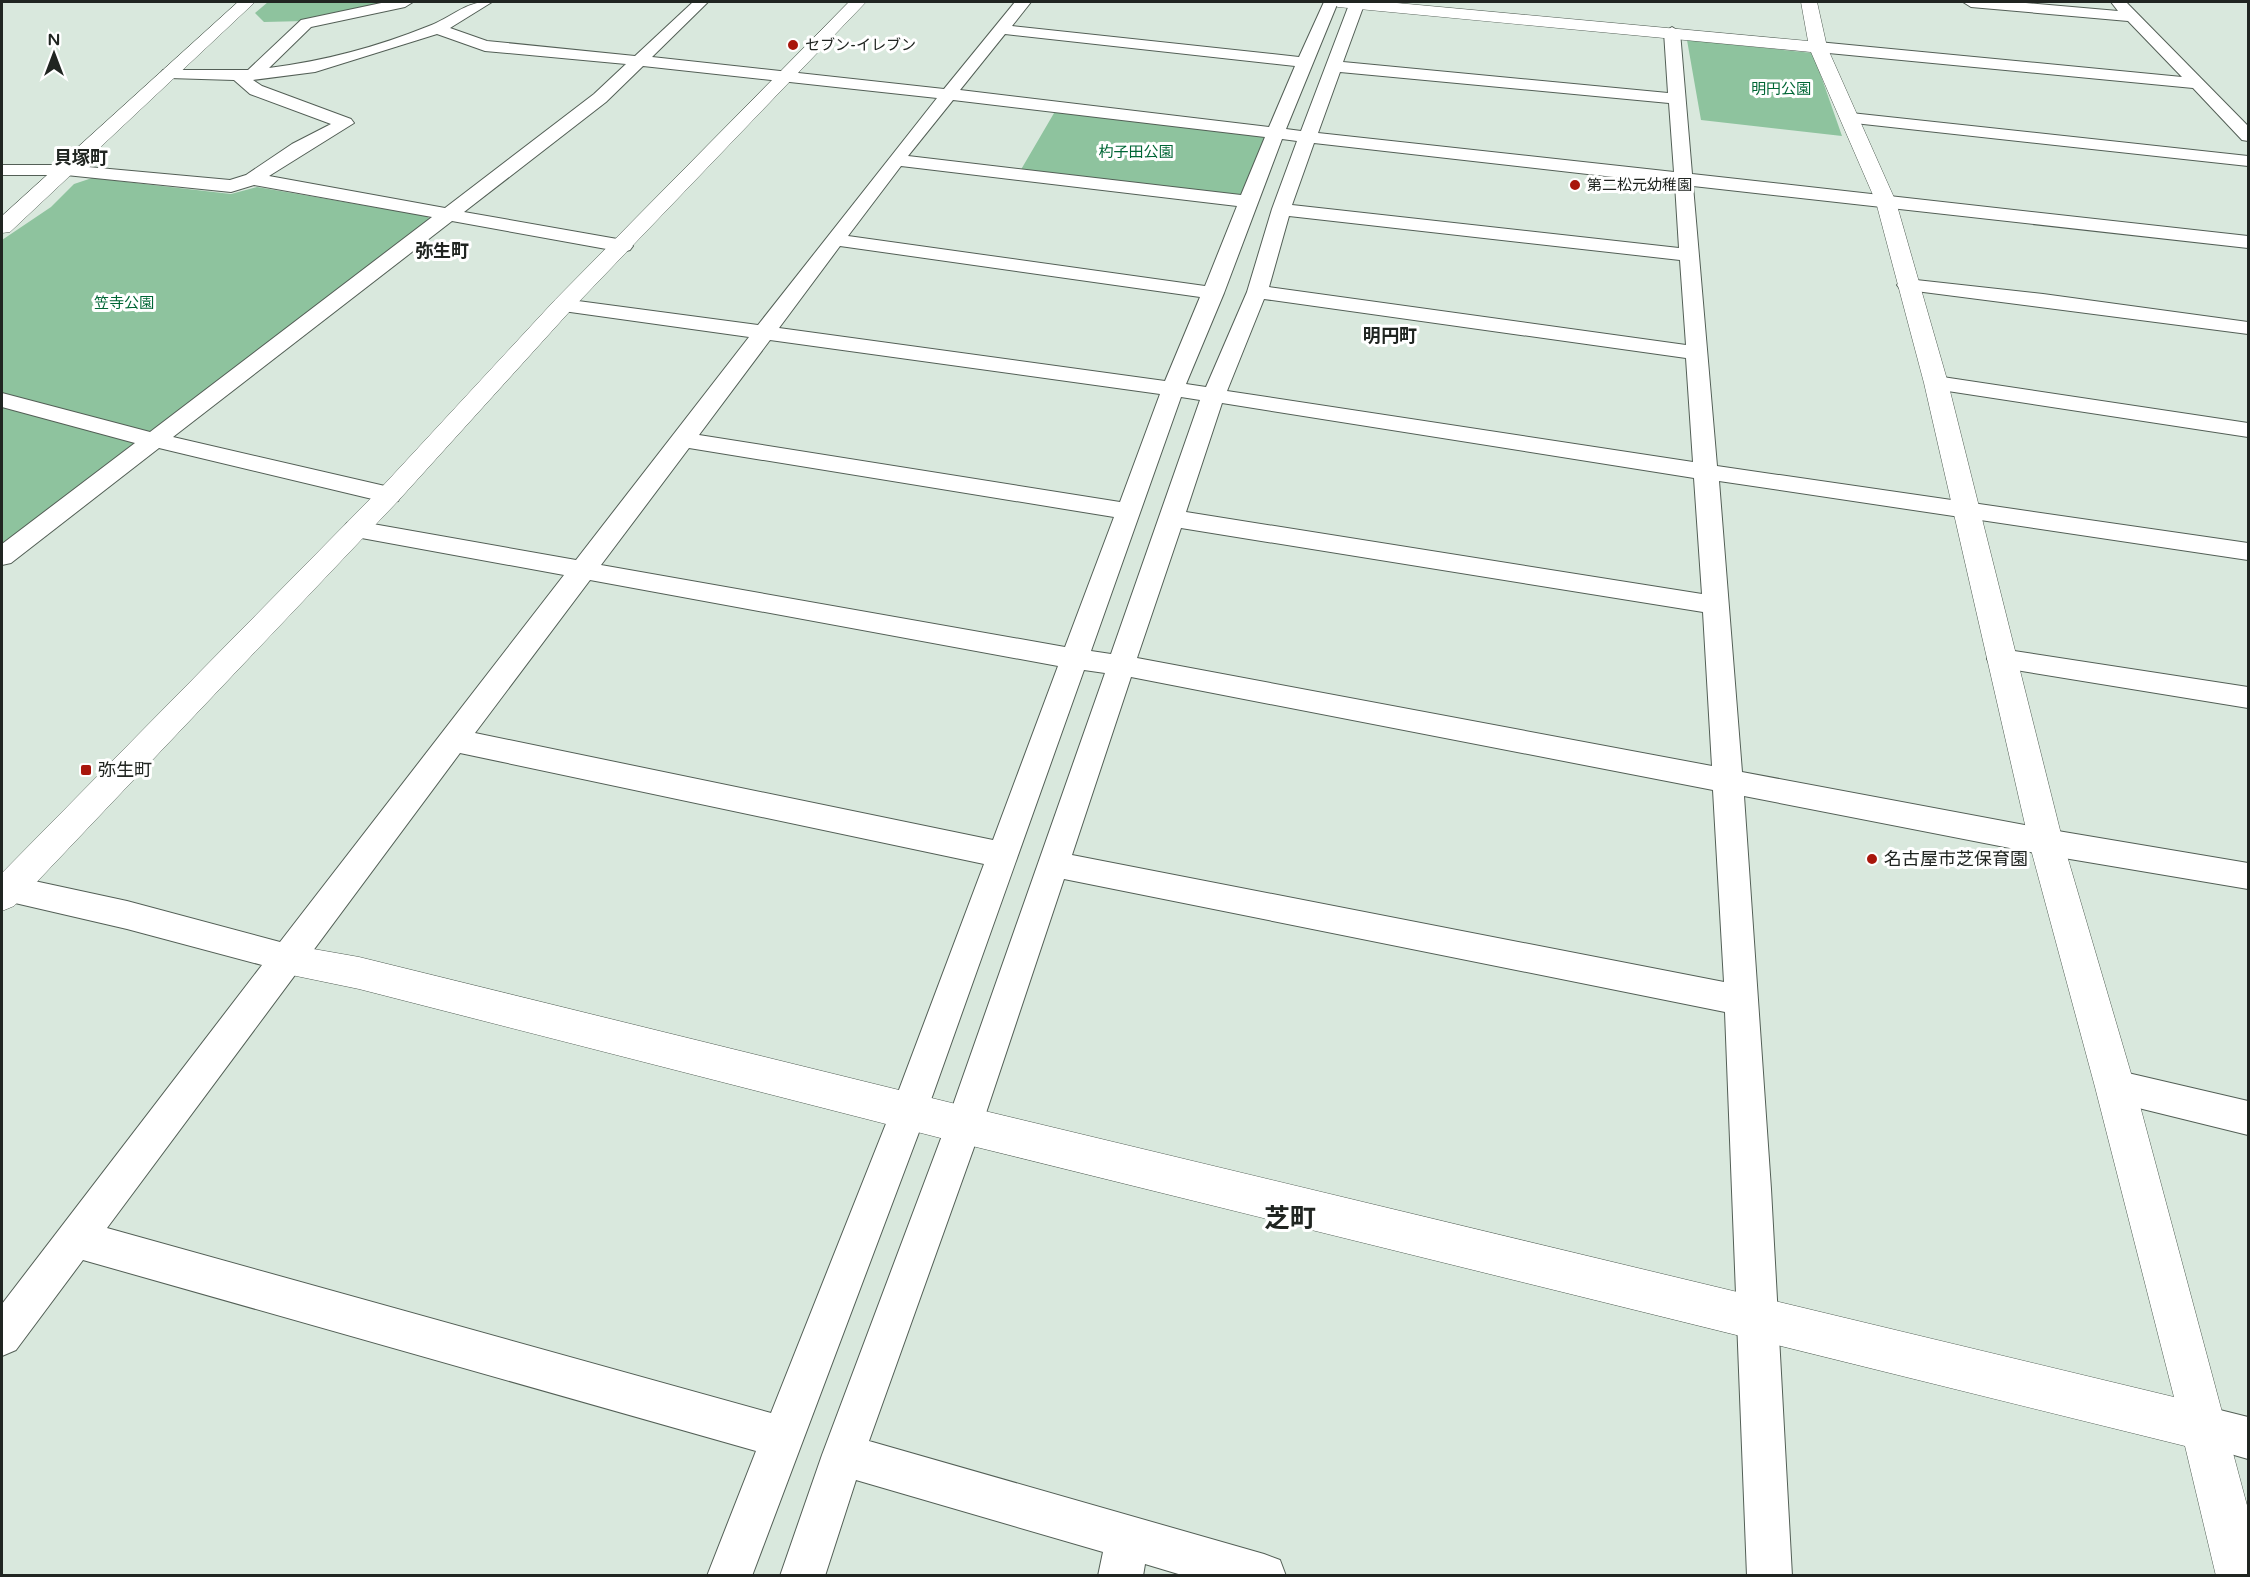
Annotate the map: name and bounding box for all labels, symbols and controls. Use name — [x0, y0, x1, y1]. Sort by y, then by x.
north arrow — [24, 24, 84, 84]
text: N — [48, 30, 60, 50]
place label: セブン-イレブン — [805, 36, 916, 54]
marker: セブン-イレブン — [786, 38, 800, 52]
park label: 明円公園 — [1751, 80, 1811, 98]
park label: 杓子田公園 — [1098, 143, 1174, 161]
district label: 貝塚町 — [54, 147, 108, 169]
place label: 第二松元幼稚園 — [1587, 176, 1692, 194]
marker: 第二松元幼稚園 — [1568, 178, 1582, 192]
district label: 弥生町 — [415, 240, 469, 262]
park label: 笠寺公園 — [94, 294, 154, 312]
district label: 明円町 — [1363, 325, 1417, 347]
place label: 弥生町 — [98, 759, 152, 781]
marker: 弥生町 — [79, 763, 93, 777]
place label: 名古屋市芝保育園 — [1884, 848, 2028, 870]
marker: 名古屋市芝保育園 — [1865, 852, 1879, 866]
district label: 芝町 — [1264, 1203, 1316, 1234]

